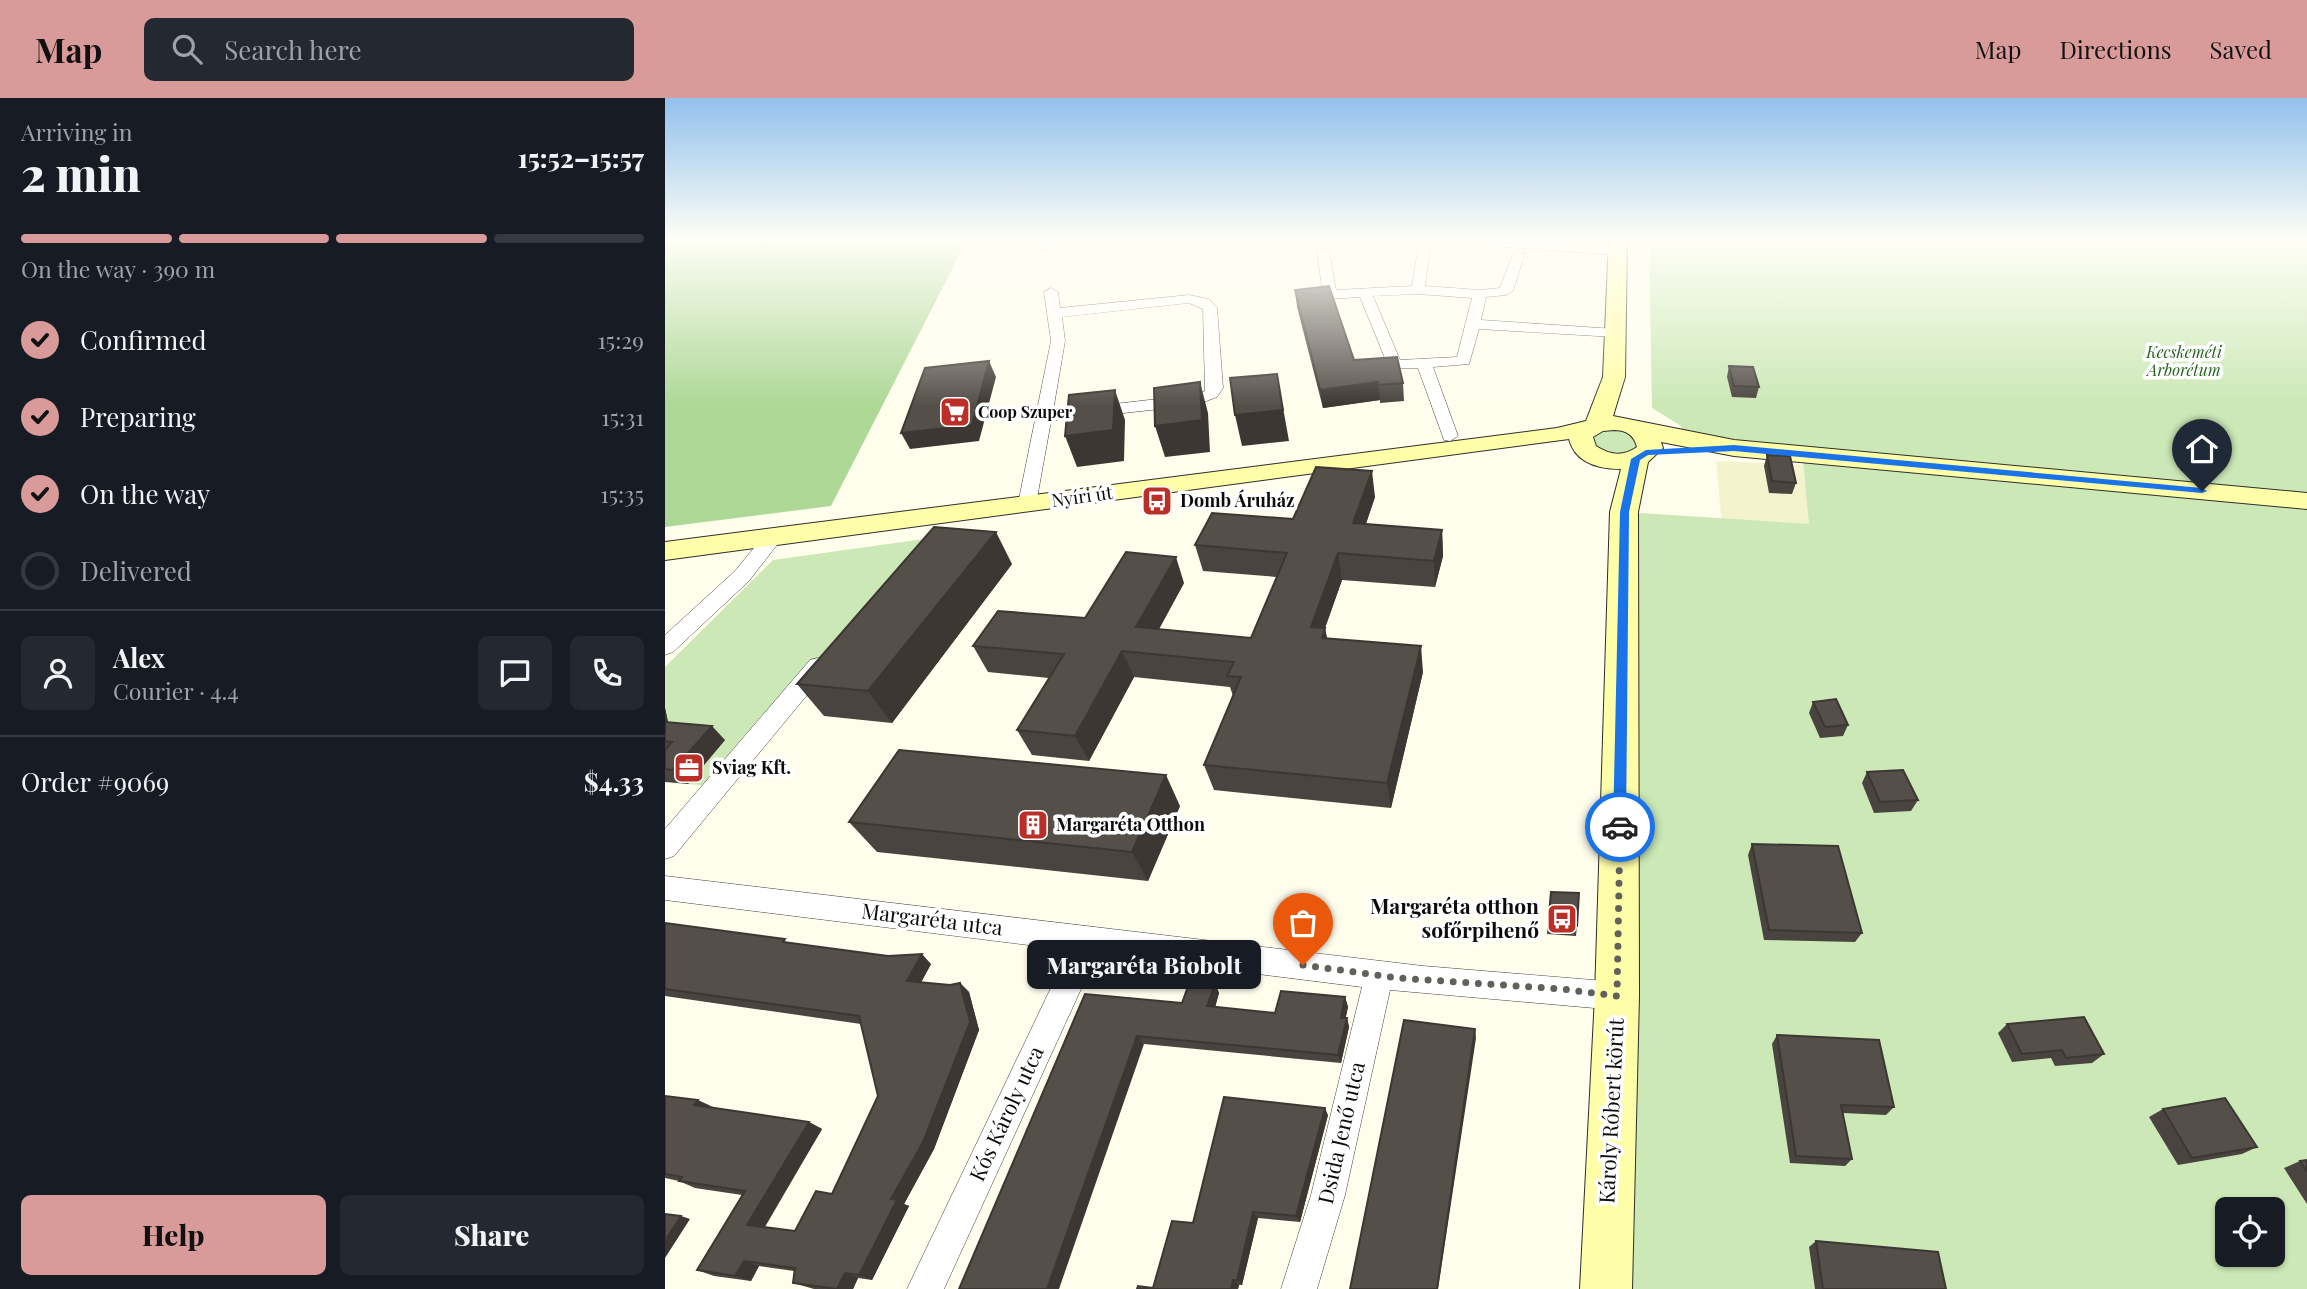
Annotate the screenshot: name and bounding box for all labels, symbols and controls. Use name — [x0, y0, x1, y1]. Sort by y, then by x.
search box — [144, 18, 634, 81]
text: Map — [35, 27, 102, 71]
icon: search — [168, 30, 206, 68]
text: Search here — [224, 32, 362, 67]
text: Map — [1975, 33, 2021, 65]
text: Directions — [2059, 33, 2172, 65]
text: Saved — [2210, 33, 2272, 65]
text: Arriving in — [21, 116, 133, 147]
text: 15:52–15:57 — [518, 140, 644, 175]
text: 2 min — [21, 142, 141, 204]
text: On the way · 390 m — [21, 253, 215, 284]
icon: check — [21, 321, 59, 359]
text: Confirmed — [80, 322, 207, 357]
text: 15:29 — [597, 324, 644, 355]
park label: Kecskeméti Arborétum — [2145, 341, 2223, 380]
supermarket icon: Coop Szuper — [938, 395, 972, 429]
icon: check — [21, 398, 59, 436]
text: Preparing — [80, 399, 196, 434]
text: 15:31 — [601, 401, 644, 432]
place label: Coop Szuper — [978, 401, 1073, 422]
pin — [2172, 419, 2232, 491]
icon: home — [2183, 430, 2221, 468]
icon: check — [21, 475, 59, 513]
text: On the way — [80, 476, 210, 511]
text: 15:35 — [600, 478, 644, 509]
street label: Nyíri út — [1050, 480, 1115, 512]
bus stop icon: Domb Áruház — [1140, 484, 1174, 518]
place label: Domb Áruház — [1180, 488, 1295, 512]
text: Delivered — [80, 553, 192, 588]
button: person — [21, 636, 95, 710]
button: chat — [478, 636, 552, 710]
button: phone — [570, 636, 644, 710]
text: Alex — [113, 640, 165, 675]
text: Courier · 4.4 — [113, 675, 239, 706]
office icon: Sviag Kft. — [672, 751, 706, 785]
place label: Sviag Kft. — [712, 755, 791, 779]
text: Order #9069 — [21, 764, 169, 799]
text: $4.33 — [584, 764, 644, 799]
courier — [1585, 792, 1655, 862]
building icon: Margaréta Otthon — [1016, 808, 1050, 842]
icon: car — [1601, 808, 1639, 846]
place label: Margaréta Otthon — [1056, 812, 1205, 836]
place label: Margaréta otthon sofőrpihenő — [1370, 891, 1539, 943]
pin — [1273, 893, 1333, 965]
street label: Margaréta utca — [860, 895, 1005, 941]
bus stop icon: Margaréta otthon sofőrpihenő — [1545, 902, 1579, 936]
icon: bag — [1284, 904, 1322, 942]
callout: Margaréta Biobolt — [1027, 940, 1261, 990]
text: Margaréta Biobolt — [1046, 949, 1242, 980]
street label: Károly Róbert körút — [1591, 1017, 1629, 1204]
street label: Kós Károly utca — [962, 1041, 1049, 1185]
street label: Dsida Jenő utca — [1310, 1058, 1370, 1206]
button: Help — [21, 1195, 326, 1275]
button: Share — [340, 1195, 644, 1275]
map controls — [2215, 1197, 2285, 1267]
button: locate — [2215, 1197, 2285, 1267]

